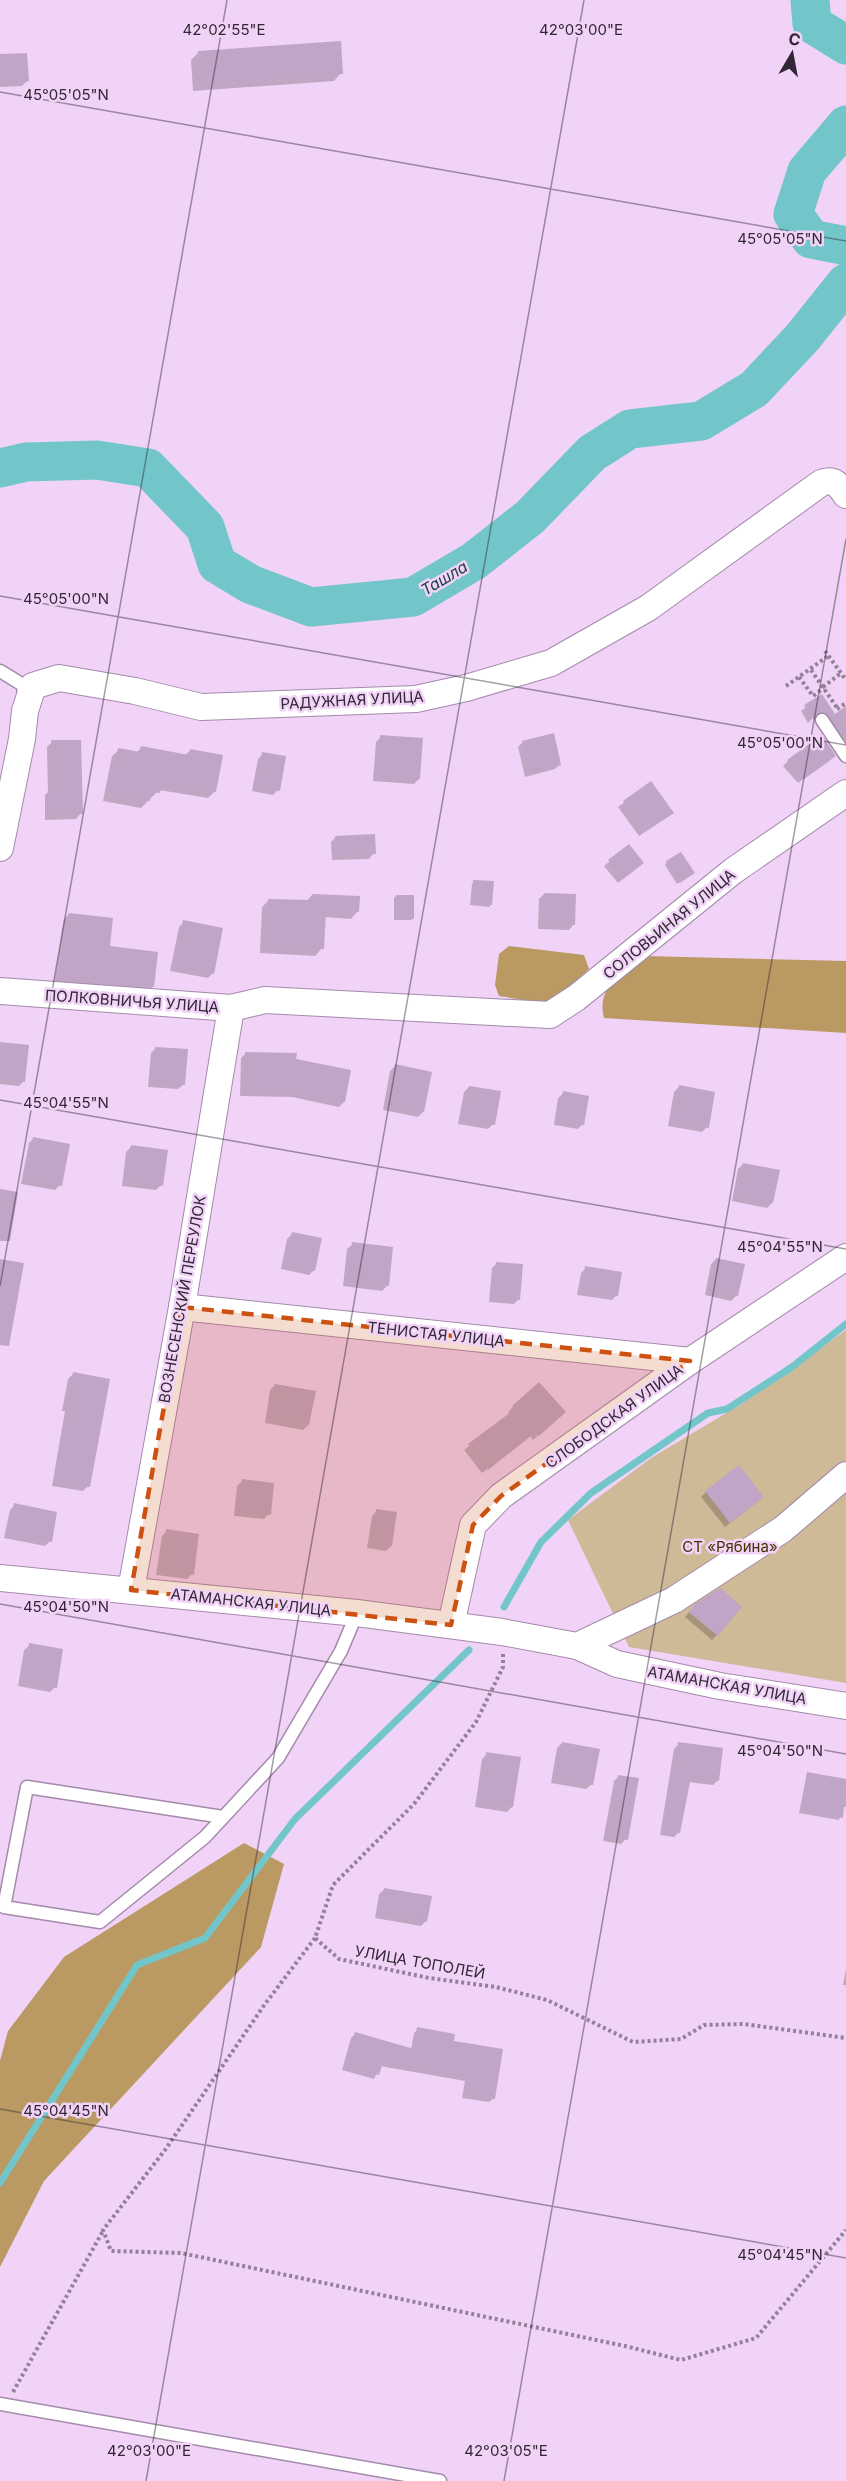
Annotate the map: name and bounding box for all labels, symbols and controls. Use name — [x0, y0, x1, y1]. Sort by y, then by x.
text: 42°02'55"E — [182, 20, 266, 39]
text: 42°03'00"E — [539, 20, 623, 39]
north arrow — [762, 24, 822, 84]
text: С — [787, 28, 802, 50]
text: 45°05'05"N — [23, 85, 109, 104]
text: 45°05'05"N — [737, 229, 823, 248]
water label: Ташла — [417, 556, 471, 600]
text: 45°05'00"N — [23, 589, 109, 608]
street label: РАДУЖНАЯ УЛИЦА — [280, 687, 424, 713]
text: 45°05'00"N — [737, 733, 823, 752]
street label: СОЛОВЬИНАЯ УЛИЦА — [599, 865, 739, 983]
street label: ПОЛКОВНИЧЬЯ УЛИЦА — [44, 985, 220, 1017]
text: 45°04'55"N — [23, 1093, 109, 1112]
street label: ВОЗНЕСЕНСКИЙ ПЕРЕУЛОК — [154, 1194, 210, 1404]
text: 45°04'55"N — [737, 1237, 823, 1256]
street label: ТЕНИСТАЯ УЛИЦА — [366, 1317, 506, 1351]
street label: СЛОБОДСКАЯ УЛИЦА — [541, 1360, 687, 1472]
park label: СТ «Рябина» — [682, 1537, 778, 1556]
street label: АТАМАНСКАЯ УЛИЦА — [170, 1584, 332, 1620]
text: 45°04'50"N — [23, 1597, 109, 1616]
street label: АТАМАНСКАЯ УЛИЦА — [646, 1662, 808, 1708]
text: 45°04'50"N — [737, 1741, 823, 1760]
street label: УЛИЦА ТОПОЛЕЙ — [353, 1941, 487, 1983]
text: 45°04'45"N — [23, 2101, 109, 2120]
text: 45°04'45"N — [737, 2245, 823, 2264]
text: 42°03'00"E — [107, 2441, 191, 2460]
text: 42°03'05"E — [464, 2441, 548, 2460]

